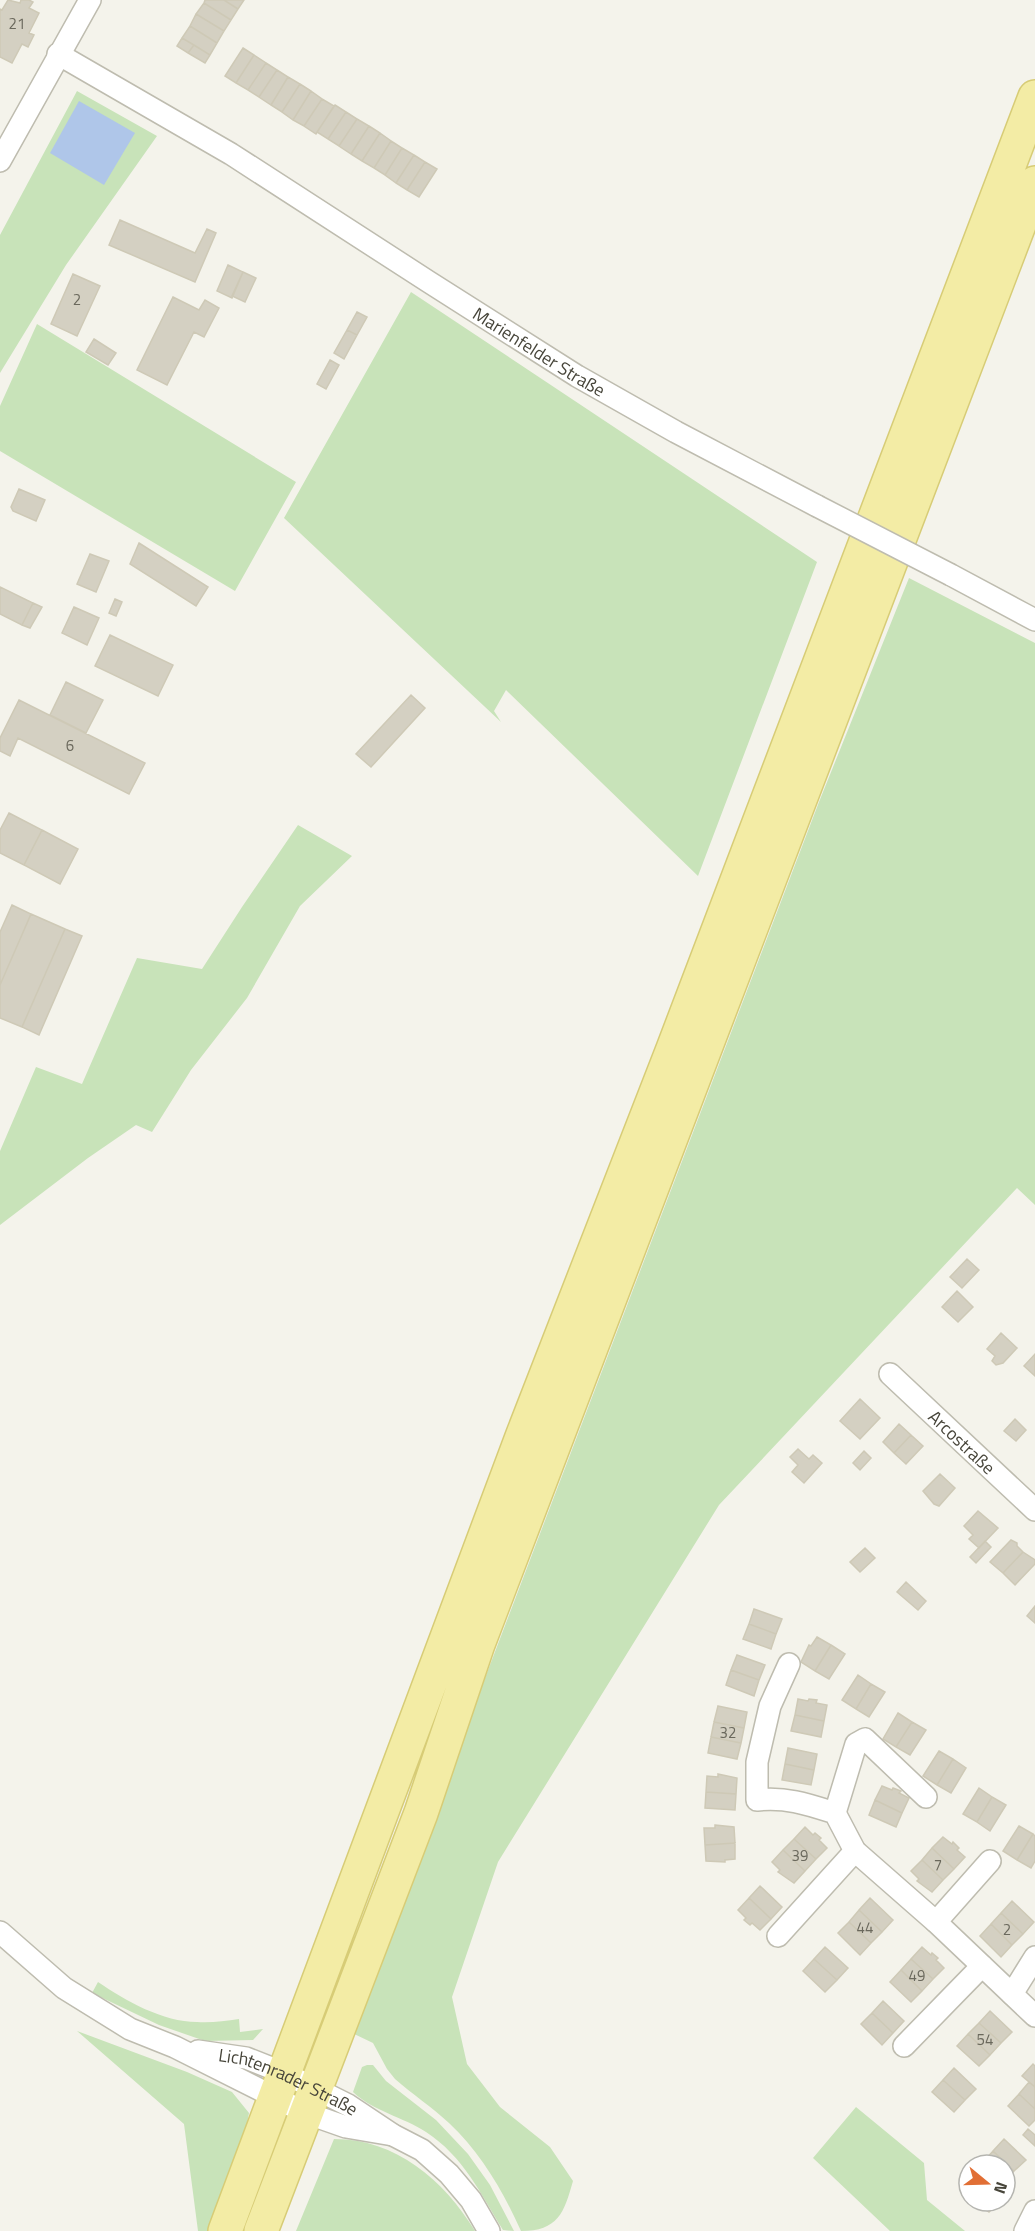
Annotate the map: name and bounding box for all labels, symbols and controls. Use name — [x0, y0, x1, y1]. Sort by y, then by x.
house number: 21 — [9, 12, 25, 35]
house number: 2 — [73, 288, 81, 311]
street label: Marienfelder Straße — [468, 300, 611, 403]
house number: 6 — [66, 734, 74, 757]
street label: Arcostraße — [923, 1403, 1002, 1480]
house number: 32 — [720, 1721, 736, 1744]
house number: 39 — [792, 1844, 808, 1867]
house number: 7 — [934, 1853, 942, 1876]
house number: 44 — [857, 1916, 873, 1939]
house number: 2 — [1003, 1918, 1011, 1941]
house number: 49 — [909, 1964, 925, 1987]
house number: 54 — [977, 2028, 993, 2051]
street label: Lichtenrader Straße — [217, 2041, 364, 2122]
north arrow — [957, 2153, 1017, 2213]
text: N — [988, 2179, 1014, 2197]

